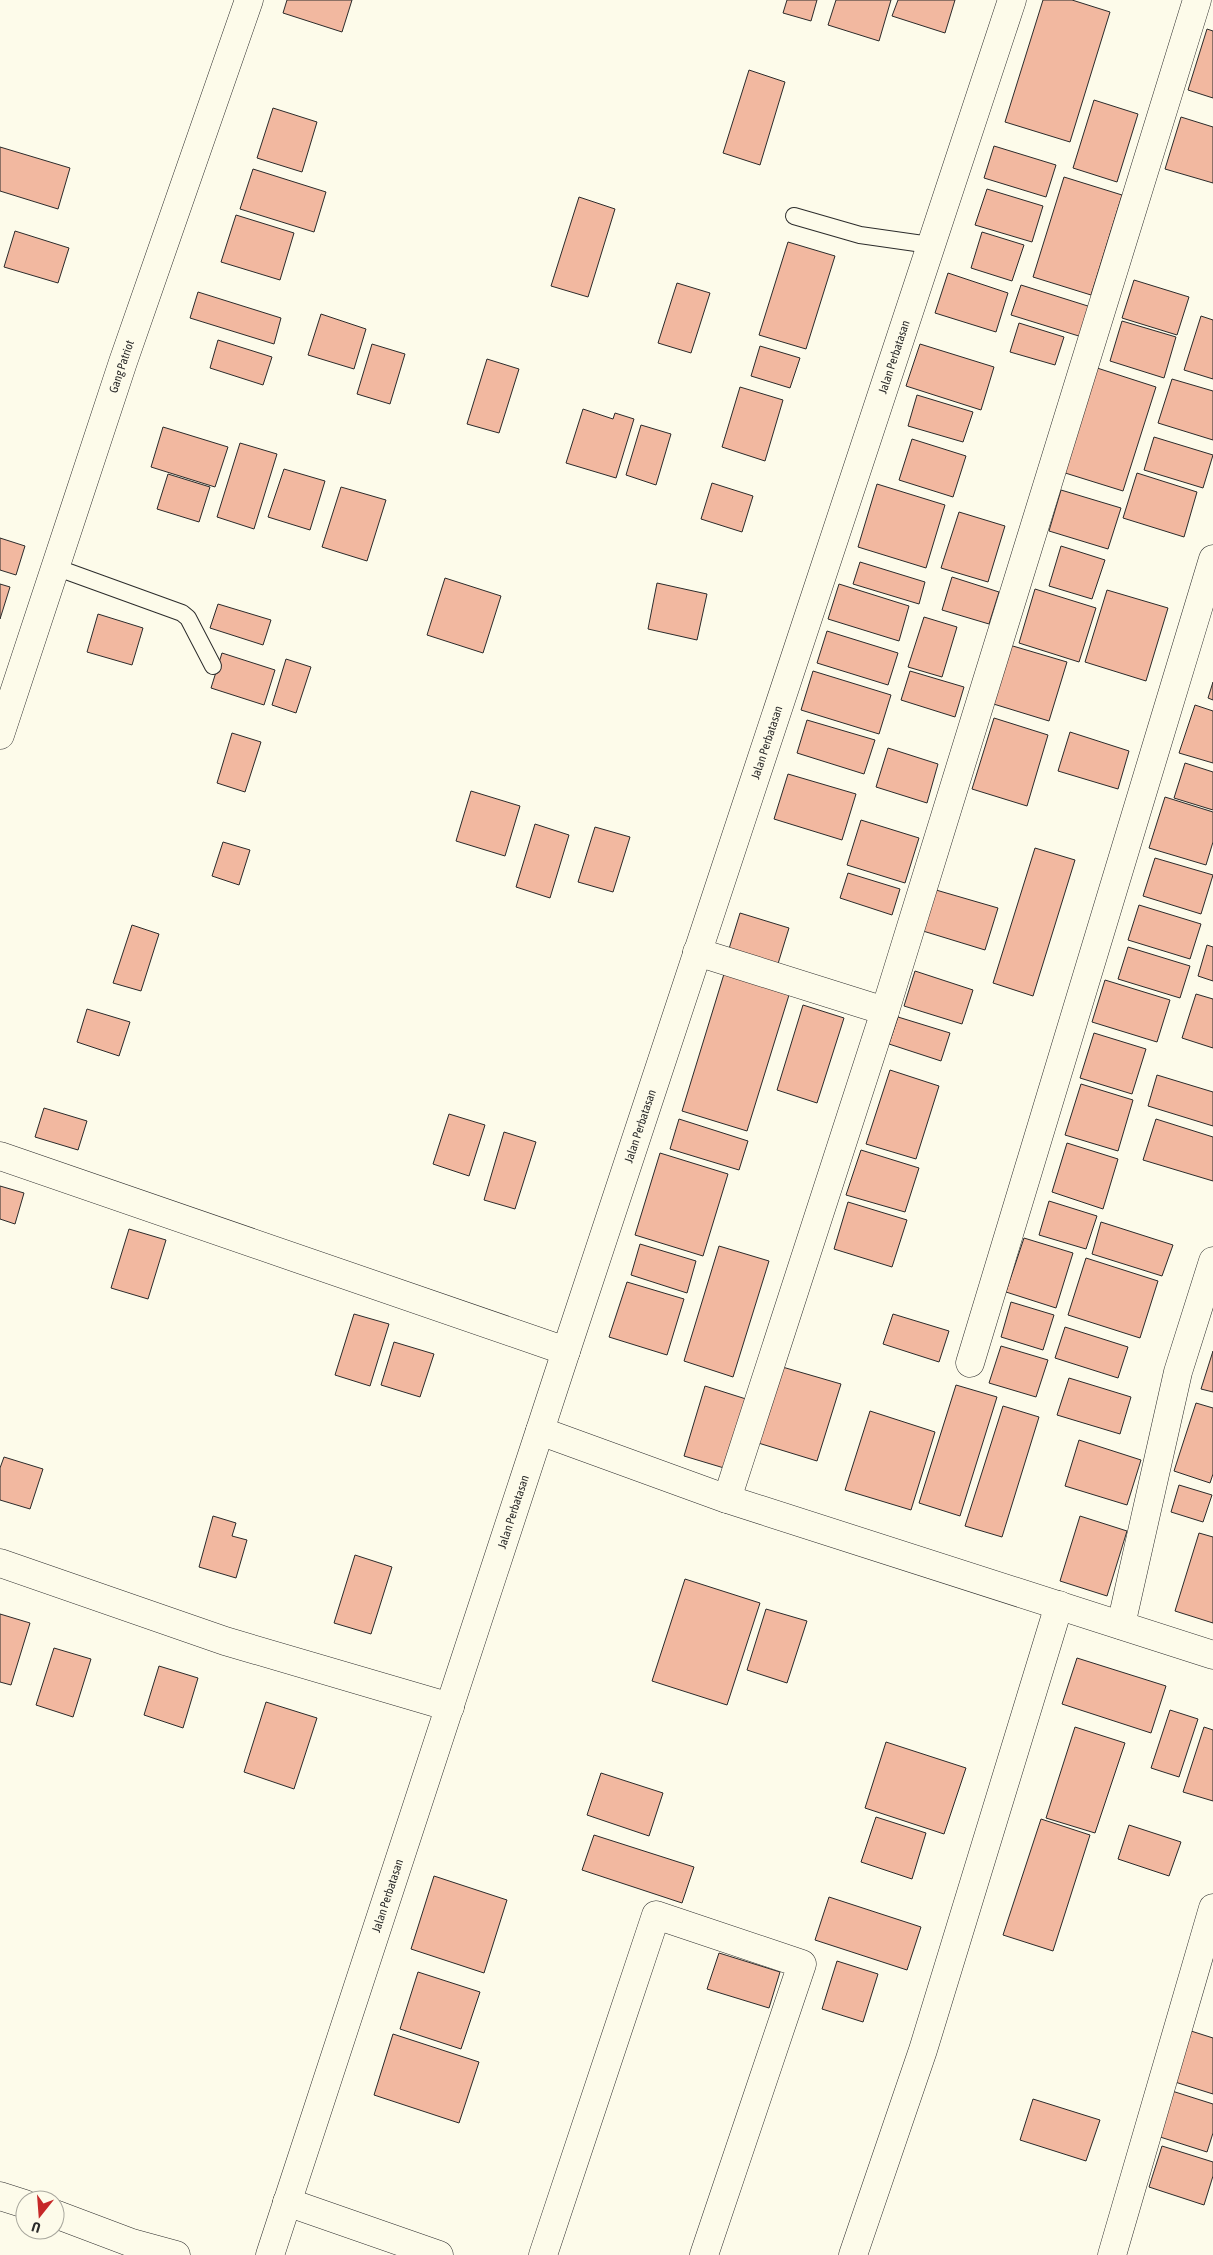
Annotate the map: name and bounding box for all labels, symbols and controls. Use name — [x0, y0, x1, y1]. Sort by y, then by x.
street label: Jalan Perbatasan — [876, 318, 913, 396]
street label: Gang Patriot — [106, 338, 137, 395]
street label: Jalan Perbatasan — [748, 704, 786, 781]
street label: Jalan Perbatasan — [622, 1088, 659, 1165]
street label: Jalan Perbatasan — [495, 1473, 532, 1550]
street label: Jalan Perbatasan — [369, 1857, 406, 1934]
north arrow — [15, 2190, 65, 2240]
text: U — [30, 2219, 42, 2236]

